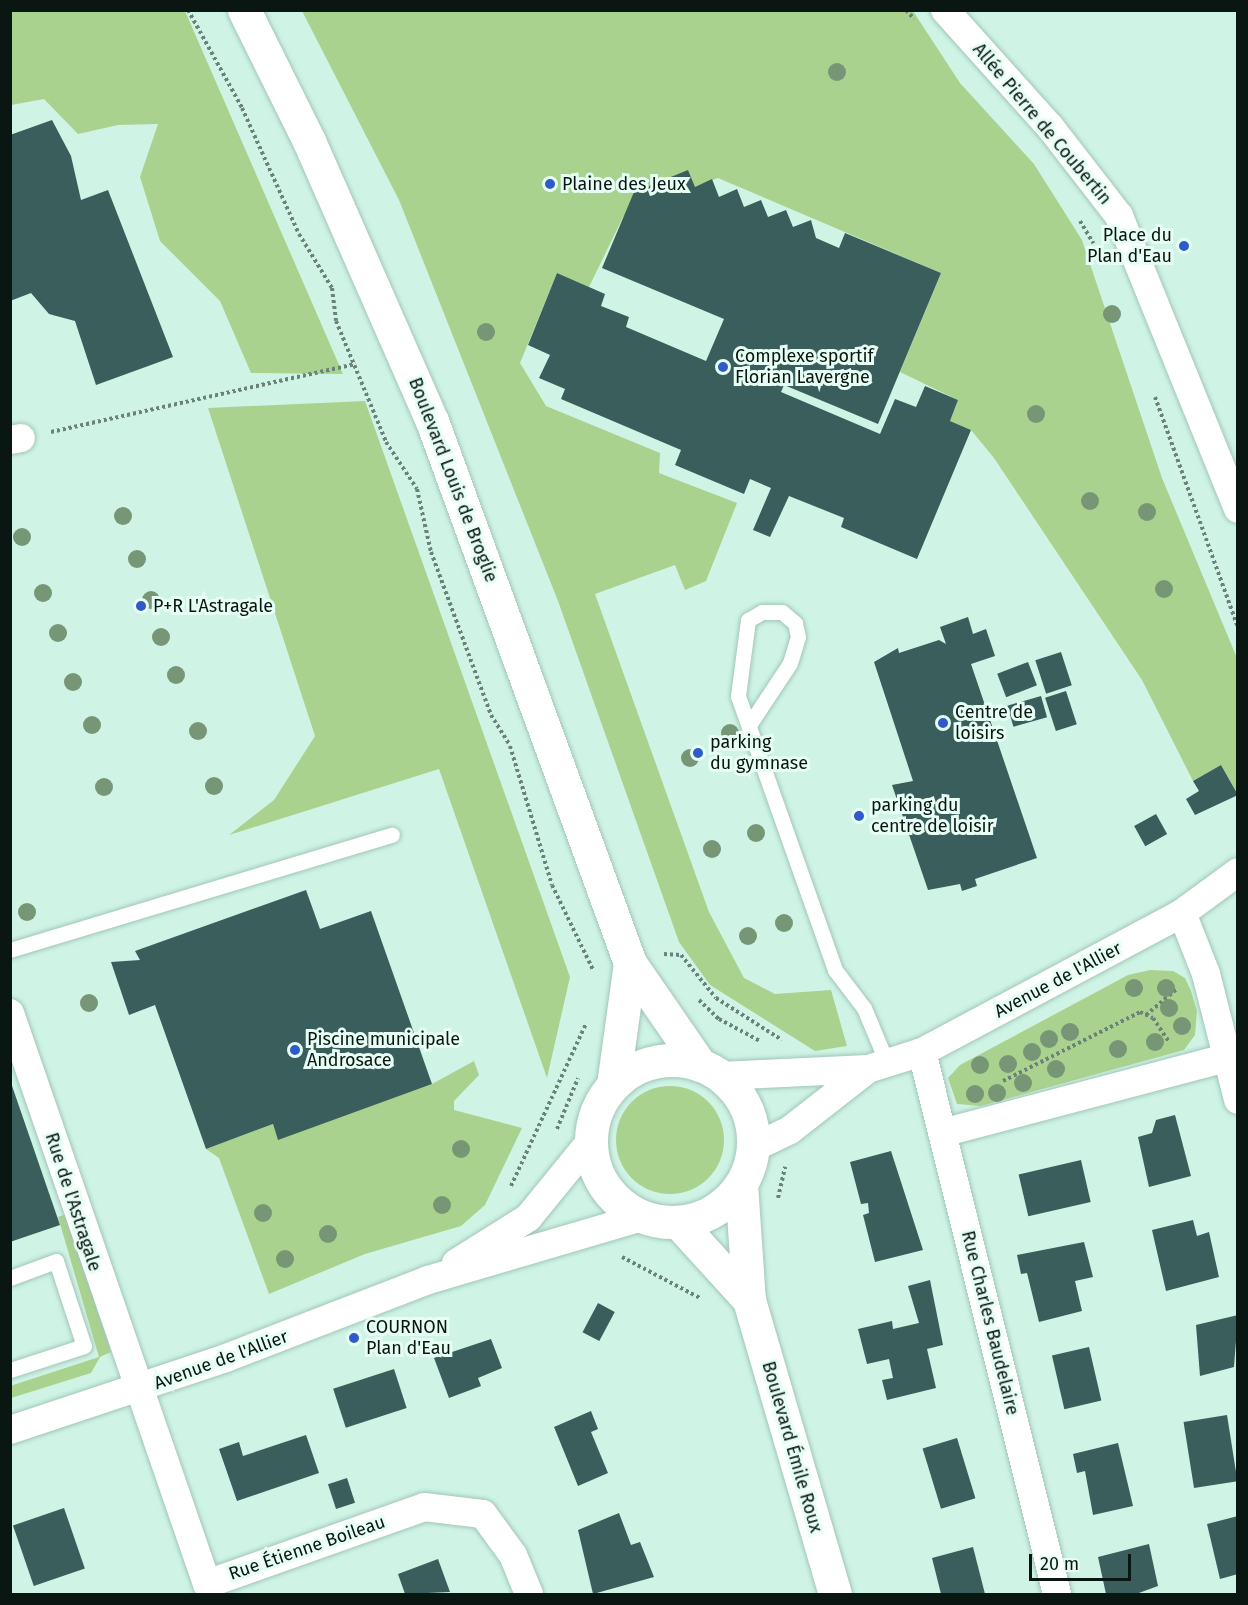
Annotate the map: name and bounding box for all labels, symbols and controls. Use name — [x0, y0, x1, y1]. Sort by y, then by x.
street label: Allée Pierre de Coubertin — [968, 39, 1116, 209]
place label: Plaine des Jeux — [562, 173, 686, 195]
marker: Plaine des Jeux — [543, 177, 557, 191]
place label: Place du Plan d'Eau — [1087, 225, 1172, 268]
marker: Place du Plan d'Eau — [1177, 239, 1191, 253]
place label: Complexe sportif Florian Lavergne — [735, 346, 873, 388]
marker: Complexe sportif Florian Lavergne — [716, 360, 730, 374]
street label: Boulevard Louis de Broglie — [404, 375, 502, 585]
place label: P+R L'Astragale — [153, 595, 273, 617]
marker: P+R L'Astragale — [134, 599, 148, 613]
place label: Centre de loisirs — [955, 702, 1033, 744]
marker: Centre de loisirs — [936, 716, 950, 730]
place label: parking du gymnase — [710, 732, 808, 774]
marker: parking du gymnase — [691, 746, 705, 760]
place label: parking du centre de loisir — [871, 795, 994, 838]
marker: parking du centre de loisir — [852, 809, 866, 823]
street label: Avenue de l'Allier — [991, 937, 1125, 1023]
place label: Piscine municipale Androsace — [307, 1029, 460, 1072]
marker: Piscine municipale Androsace — [288, 1043, 302, 1057]
street label: Rue de l'Astragale — [40, 1130, 106, 1274]
street label: Rue Charles Baudelaire — [957, 1229, 1023, 1417]
place label: COURNON Plan d'Eau — [366, 1317, 451, 1360]
street label: Avenue de l'Allier — [151, 1326, 291, 1394]
marker: COURNON Plan d'Eau — [347, 1331, 361, 1345]
street label: Boulevard Émile Roux — [757, 1359, 827, 1535]
street label: Rue Étienne Boileau — [226, 1511, 388, 1585]
scale bar — [1032, 1542, 1134, 1580]
text: 20 m — [1040, 1553, 1079, 1575]

